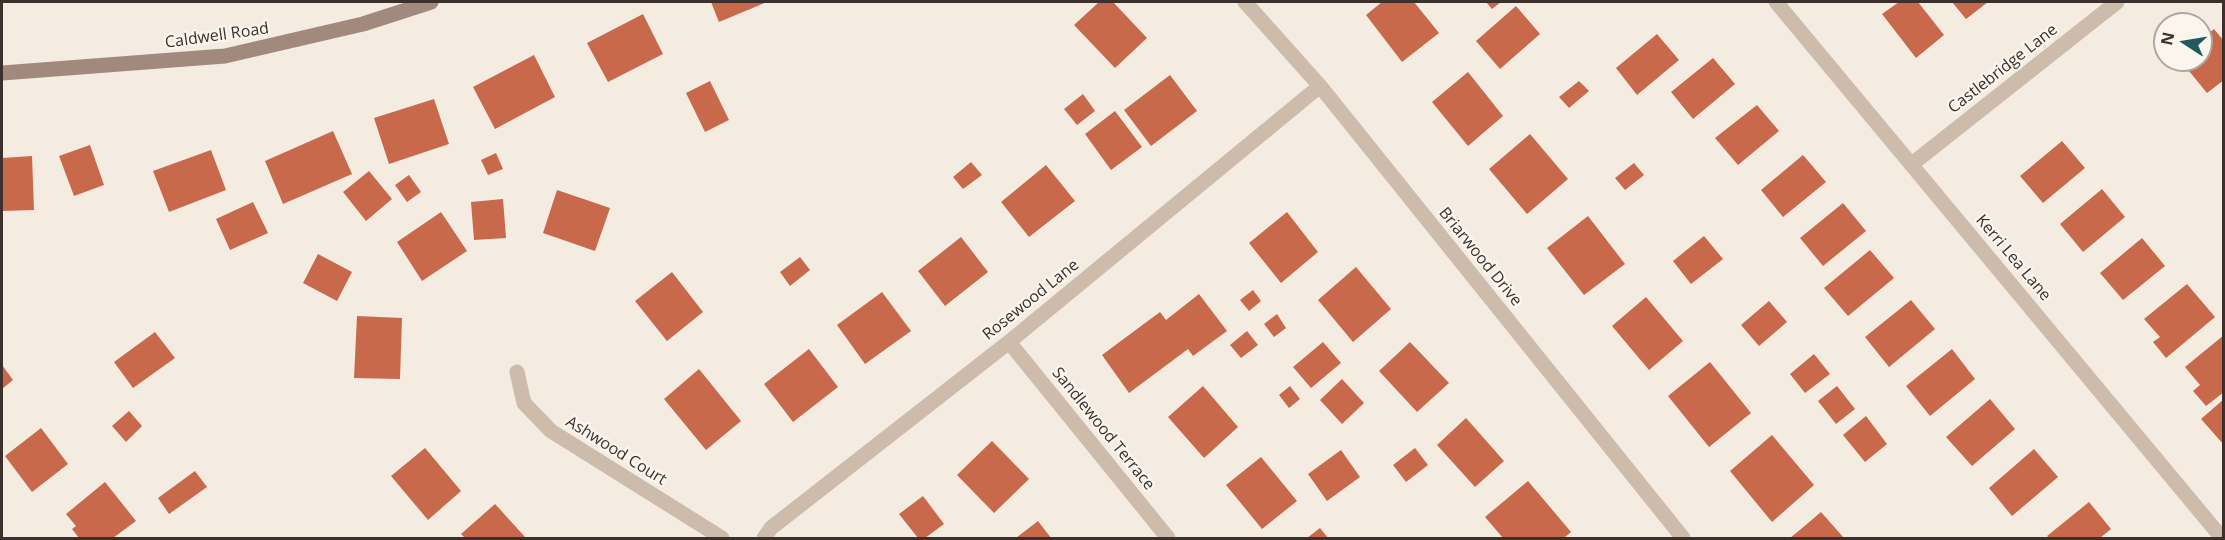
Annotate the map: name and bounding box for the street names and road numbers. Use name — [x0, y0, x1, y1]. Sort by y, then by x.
street label: Caldwell Road — [164, 19, 270, 53]
street label: Castlebridge Lane — [1945, 20, 2061, 118]
street label: Briarwood Drive — [1434, 204, 1526, 310]
street label: Kerri Lea Lane — [1971, 211, 2055, 305]
street label: Rosewood Lane — [979, 255, 1083, 345]
street label: Sandlewood Terrace — [1048, 364, 1158, 494]
street label: Ashwood Court — [562, 412, 670, 490]

